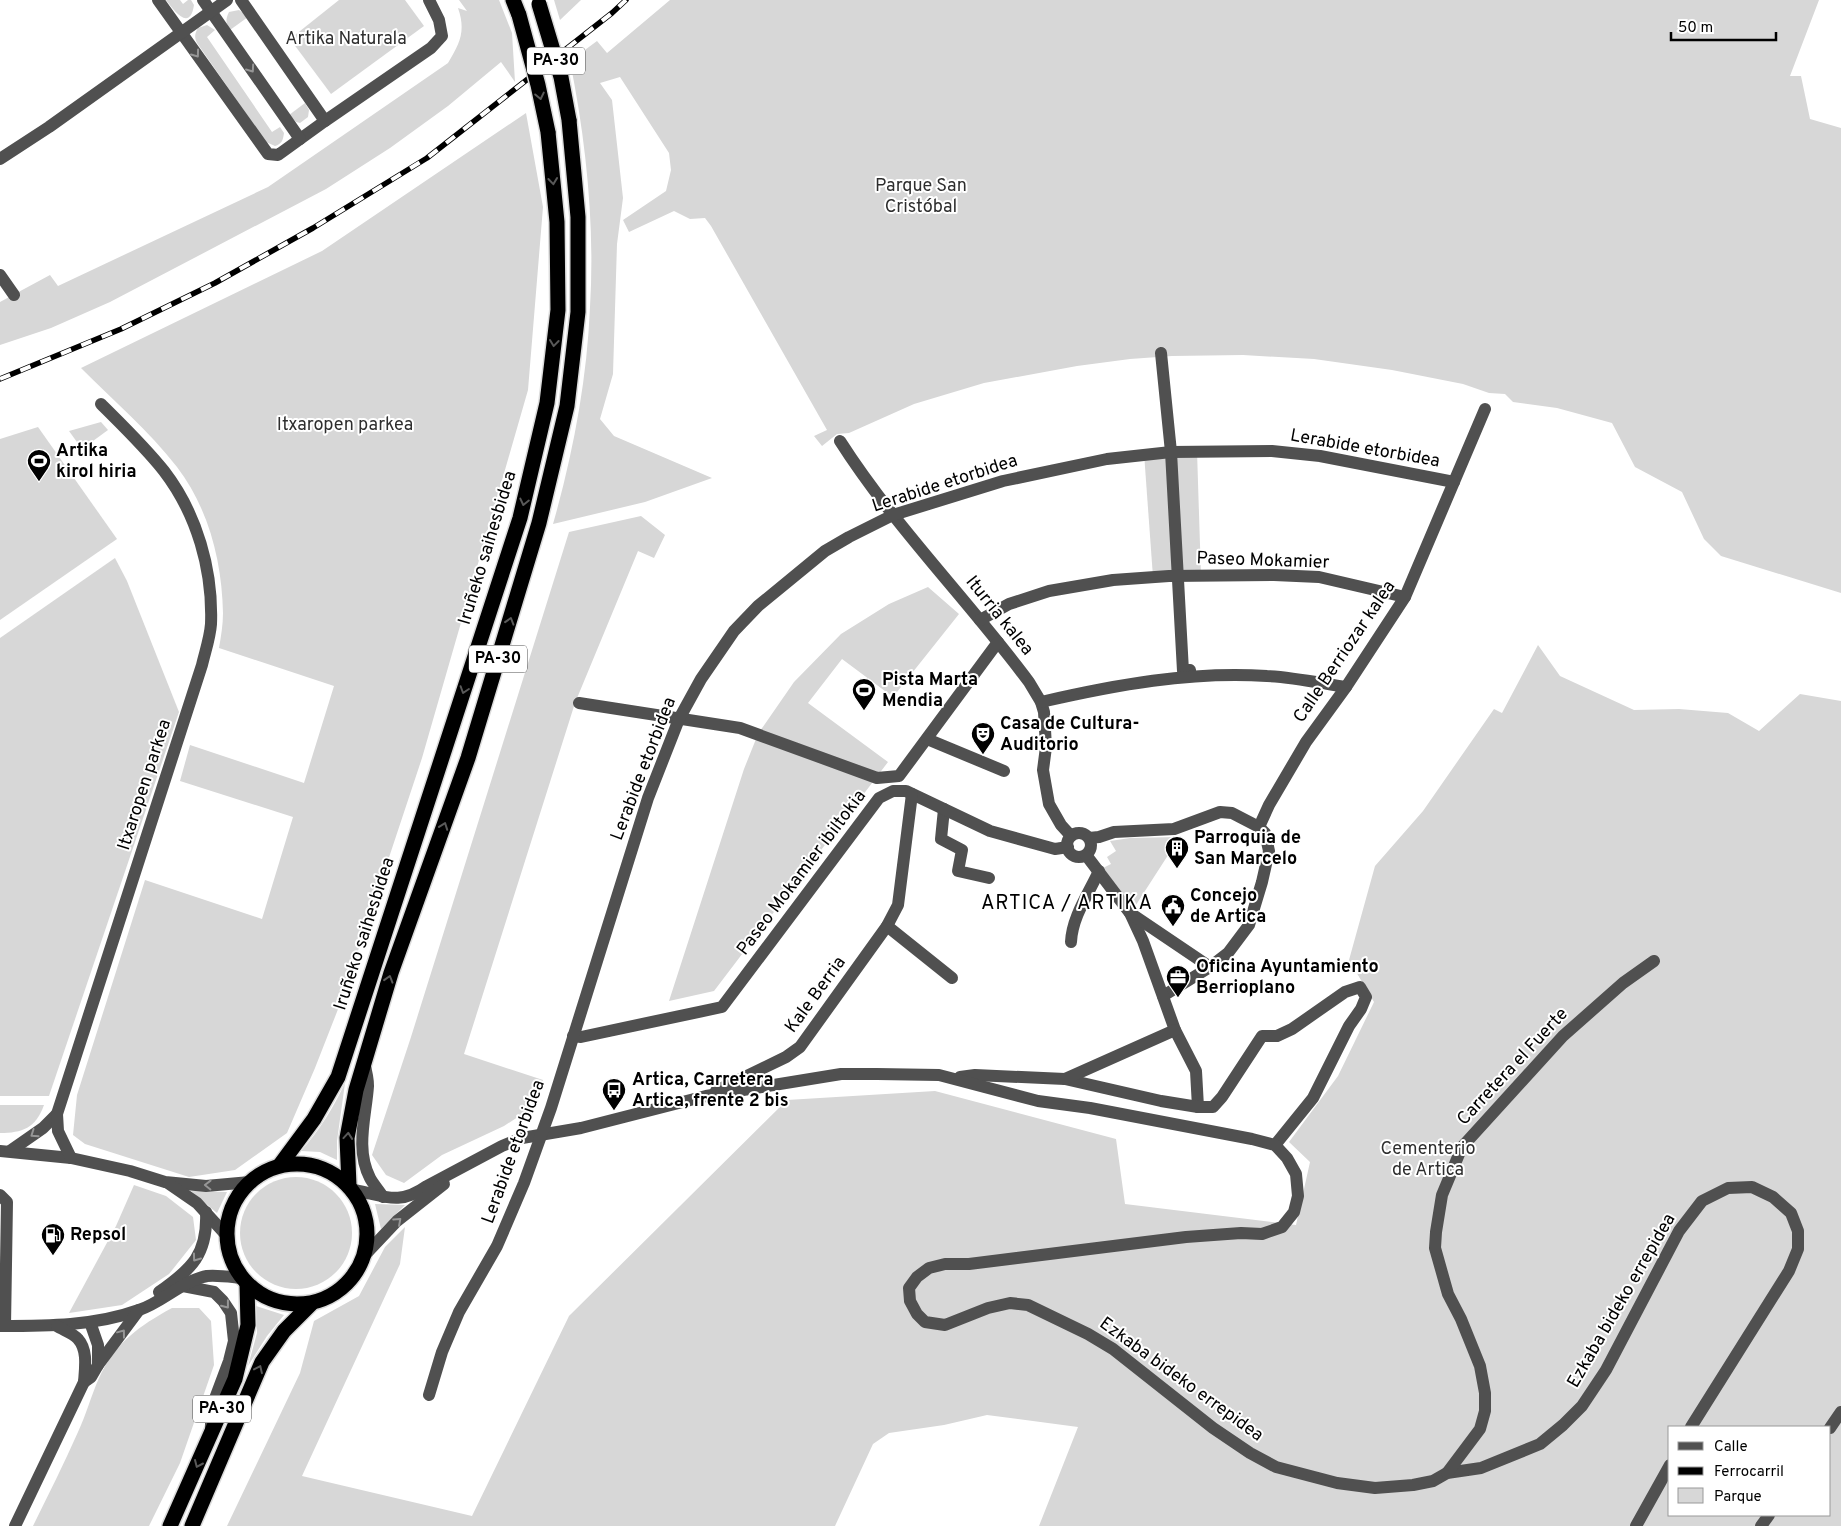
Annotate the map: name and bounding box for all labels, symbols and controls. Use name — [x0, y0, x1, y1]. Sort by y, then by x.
scale bar — [1671, 10, 1776, 42]
text: 50 m — [1678, 19, 1713, 38]
park label: Artika Naturala — [285, 28, 407, 51]
one-way arrow — [190, 48, 199, 58]
road number: PA-30 — [527, 48, 585, 74]
one-way arrow — [245, 63, 254, 72]
one-way arrow — [534, 92, 545, 101]
park label: Parque San Cristóbal — [875, 175, 967, 219]
one-way arrow — [547, 177, 558, 185]
one-way arrow — [549, 339, 560, 347]
park label: Itxaropen parkea — [277, 414, 413, 437]
street label: Lerabide etorbidea — [1288, 425, 1442, 473]
place label: Artika kirol hiria — [56, 440, 136, 484]
sports icon: Artika kirol hiria — [26, 448, 52, 482]
street label: Lerabide etorbidea — [869, 450, 1021, 518]
street label: Iruñeko saihesbidea — [454, 468, 522, 628]
one-way arrow — [519, 498, 530, 507]
street label: Paseo Mokamier — [1196, 547, 1330, 575]
street label: Iturria kalea — [960, 571, 1038, 661]
street label: Calle Berriozar kalea — [1289, 576, 1401, 728]
one-way arrow — [504, 618, 514, 626]
road number: PA-30 — [469, 646, 527, 672]
place label: Pista Marta Mendia — [882, 669, 978, 713]
sports icon: Pista Marta Mendia — [851, 677, 877, 711]
one-way arrow — [459, 685, 469, 694]
street label: Lerabide etorbidea — [606, 694, 682, 844]
place label: Casa de Cultura- Auditorio — [1000, 713, 1140, 757]
street label: Itxaropen parkea — [113, 717, 177, 853]
theatre icon: Casa de Cultura- Auditorio — [970, 721, 996, 755]
street label: Paseo Mokamier ibiltokia — [732, 786, 872, 960]
one-way arrow — [438, 822, 448, 831]
place label: Parroquia de San Marcelo — [1194, 827, 1301, 871]
building icon: Parroquia de San Marcelo — [1164, 835, 1190, 869]
street label: Iruñeko saihesbidea — [329, 854, 401, 1014]
place label: Concejo de Artica — [1190, 885, 1266, 929]
district label: ARTICA / ARTIKA — [981, 891, 1153, 917]
public building icon: Concejo de Artica — [1160, 893, 1186, 927]
street label: Kale Berria — [780, 952, 852, 1038]
place label: Oficina Ayuntamiento Berrioplano — [1196, 956, 1379, 1000]
office icon: Oficina Ayuntamiento Berrioplano — [1165, 964, 1191, 998]
one-way arrow — [384, 975, 394, 984]
street label: Carretera el Fuerte — [1453, 1003, 1573, 1131]
place label: Artica, Carretera Artica, frente 2 bis — [632, 1069, 789, 1113]
street label: Lerabide etorbidea — [477, 1077, 551, 1227]
bus stop icon: Artica, Carretera Artica, frente 2 bis — [601, 1077, 627, 1111]
one-way arrow — [30, 1128, 40, 1137]
one-way arrow — [342, 1132, 353, 1140]
park label: Cementerio de Artica — [1381, 1138, 1475, 1182]
one-way arrow — [203, 1180, 211, 1190]
street label: Ezkaba bideko errepidea — [1563, 1210, 1681, 1392]
one-way arrow — [392, 1218, 401, 1227]
fuel station icon: Repsol — [40, 1222, 66, 1256]
place label: Repsol — [70, 1224, 126, 1247]
one-way arrow — [193, 1252, 202, 1261]
one-way arrow — [220, 1299, 228, 1308]
street label: Ezkaba bideko errepidea — [1094, 1313, 1268, 1447]
one-way arrow — [117, 1330, 125, 1339]
one-way arrow — [253, 1365, 263, 1374]
road number: PA-30 — [193, 1396, 251, 1422]
legend — [1668, 1426, 1831, 1516]
text: Calle — [1714, 1438, 1748, 1457]
one-way arrow — [193, 1459, 204, 1468]
text: Ferrocarril — [1714, 1463, 1784, 1482]
text: Parque — [1714, 1488, 1762, 1507]

